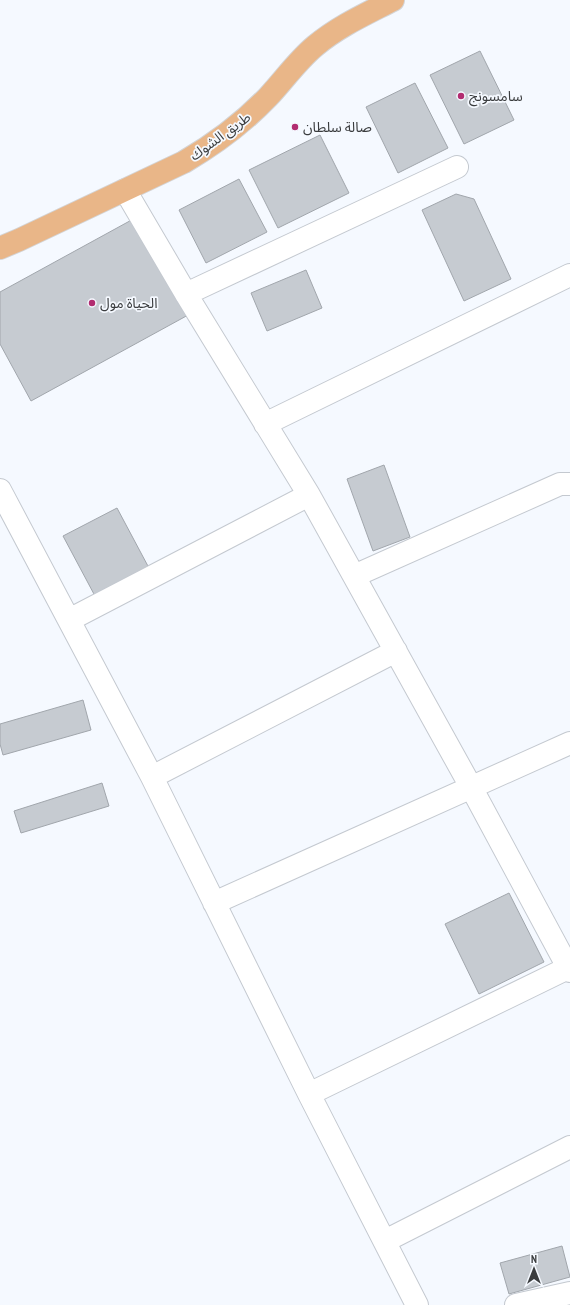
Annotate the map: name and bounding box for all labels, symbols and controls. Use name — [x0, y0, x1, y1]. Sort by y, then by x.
place label: سامسونج — [469, 87, 523, 107]
marker: سامسونج — [456, 91, 466, 101]
street label: طريق الشوك — [186, 108, 255, 165]
place label: صالة سلطان — [303, 118, 372, 136]
marker: صالة سلطان — [290, 122, 300, 132]
place label: الحياة مول — [100, 294, 158, 312]
marker: الحياة مول — [87, 298, 97, 308]
north arrow — [514, 1249, 554, 1289]
text: N — [531, 1252, 537, 1266]

